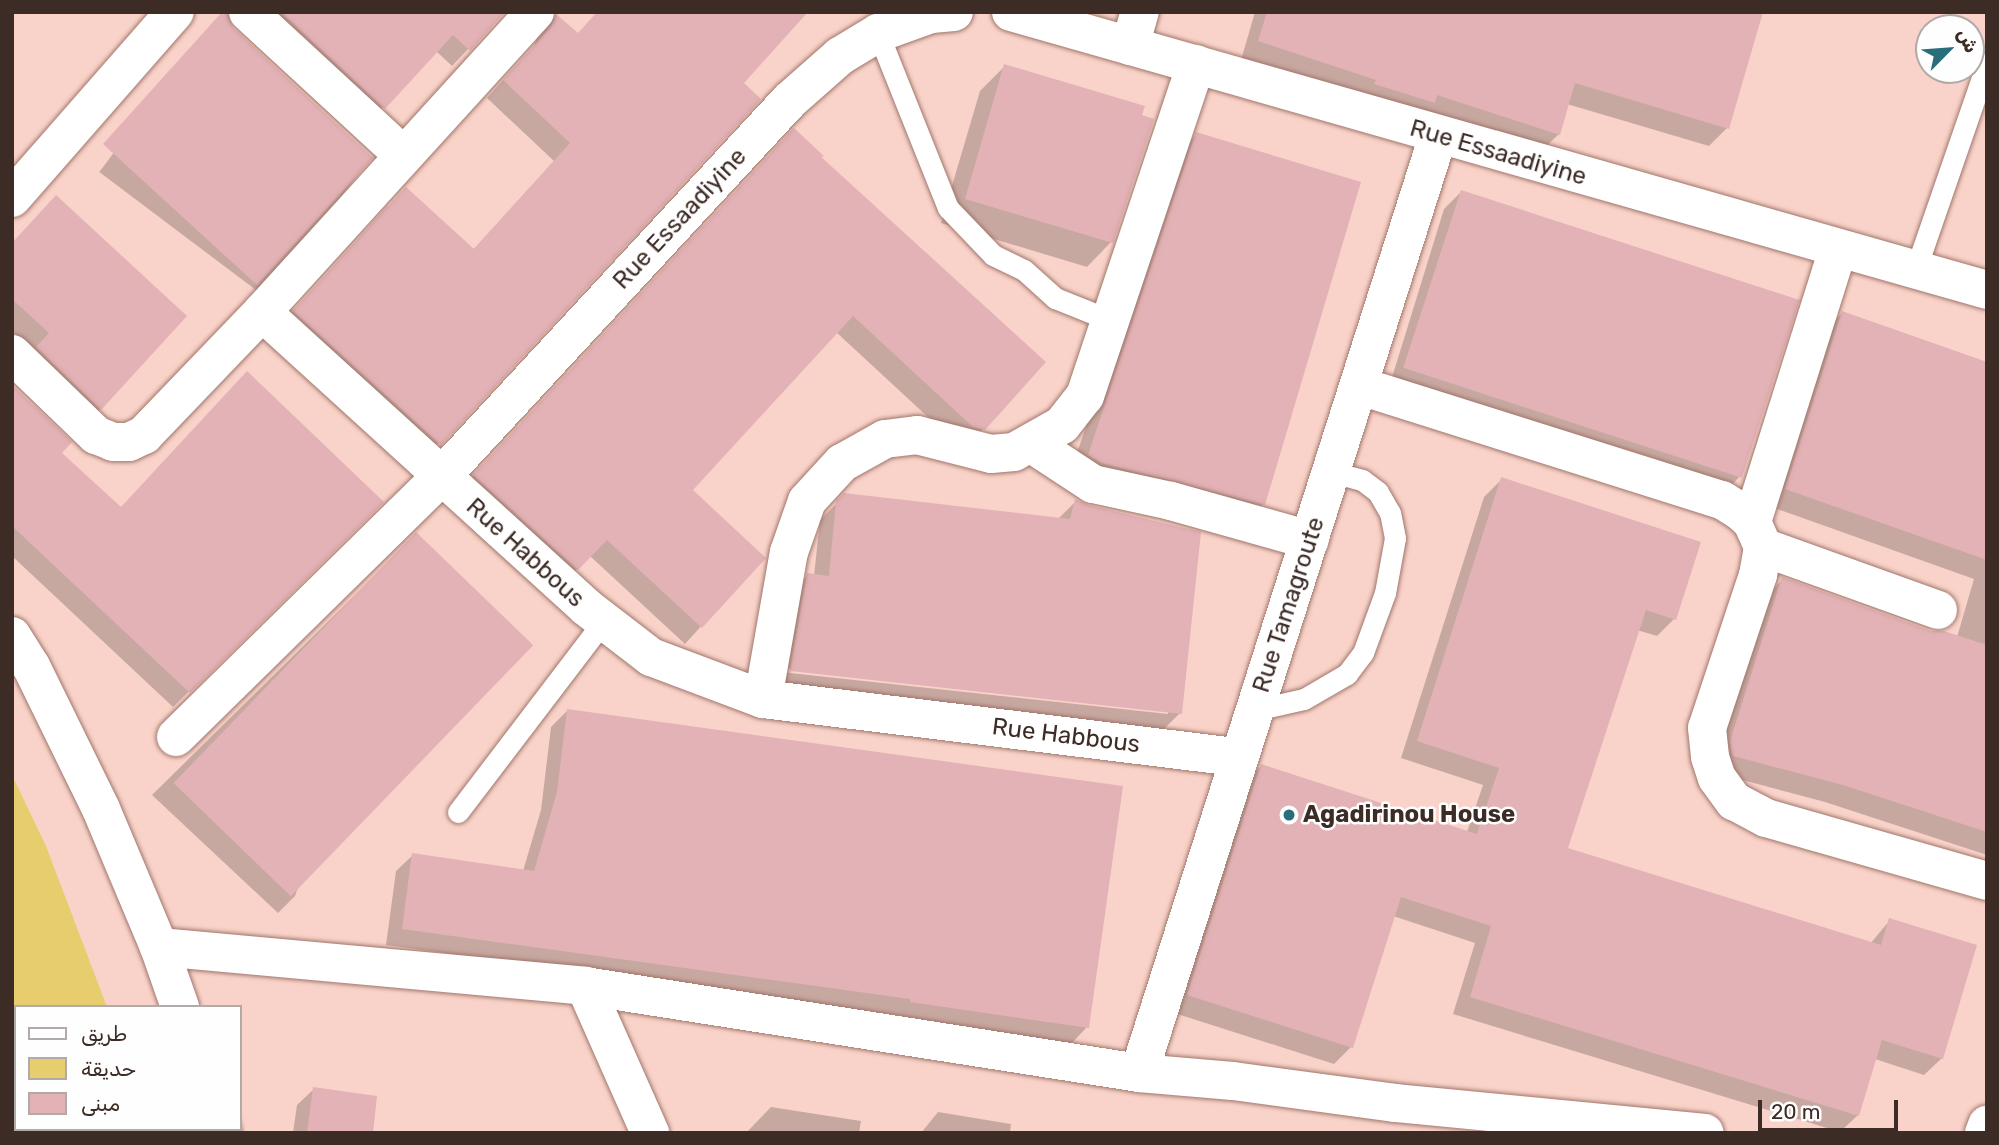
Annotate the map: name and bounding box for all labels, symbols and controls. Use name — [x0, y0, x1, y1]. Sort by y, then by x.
north arrow — [1915, 14, 1985, 84]
text: ش — [1952, 25, 1983, 57]
street label: Rue Essaadiyine — [1406, 114, 1590, 192]
street label: Rue Essaadiyine — [607, 143, 753, 295]
street label: Rue Habbous — [460, 492, 590, 614]
street label: Rue Tamagroute — [1247, 513, 1331, 697]
street label: Rue Habbous — [990, 713, 1142, 759]
place label: Agadirinou House — [1303, 801, 1515, 829]
marker: Agadirinou House — [1281, 807, 1297, 823]
legend — [14, 1005, 242, 1131]
text: طريق — [81, 1021, 127, 1046]
text: حديقة — [81, 1056, 136, 1081]
scale bar — [1761, 1086, 1901, 1130]
text: مبنى — [81, 1091, 120, 1116]
text: 20 m — [1771, 1099, 1820, 1124]

